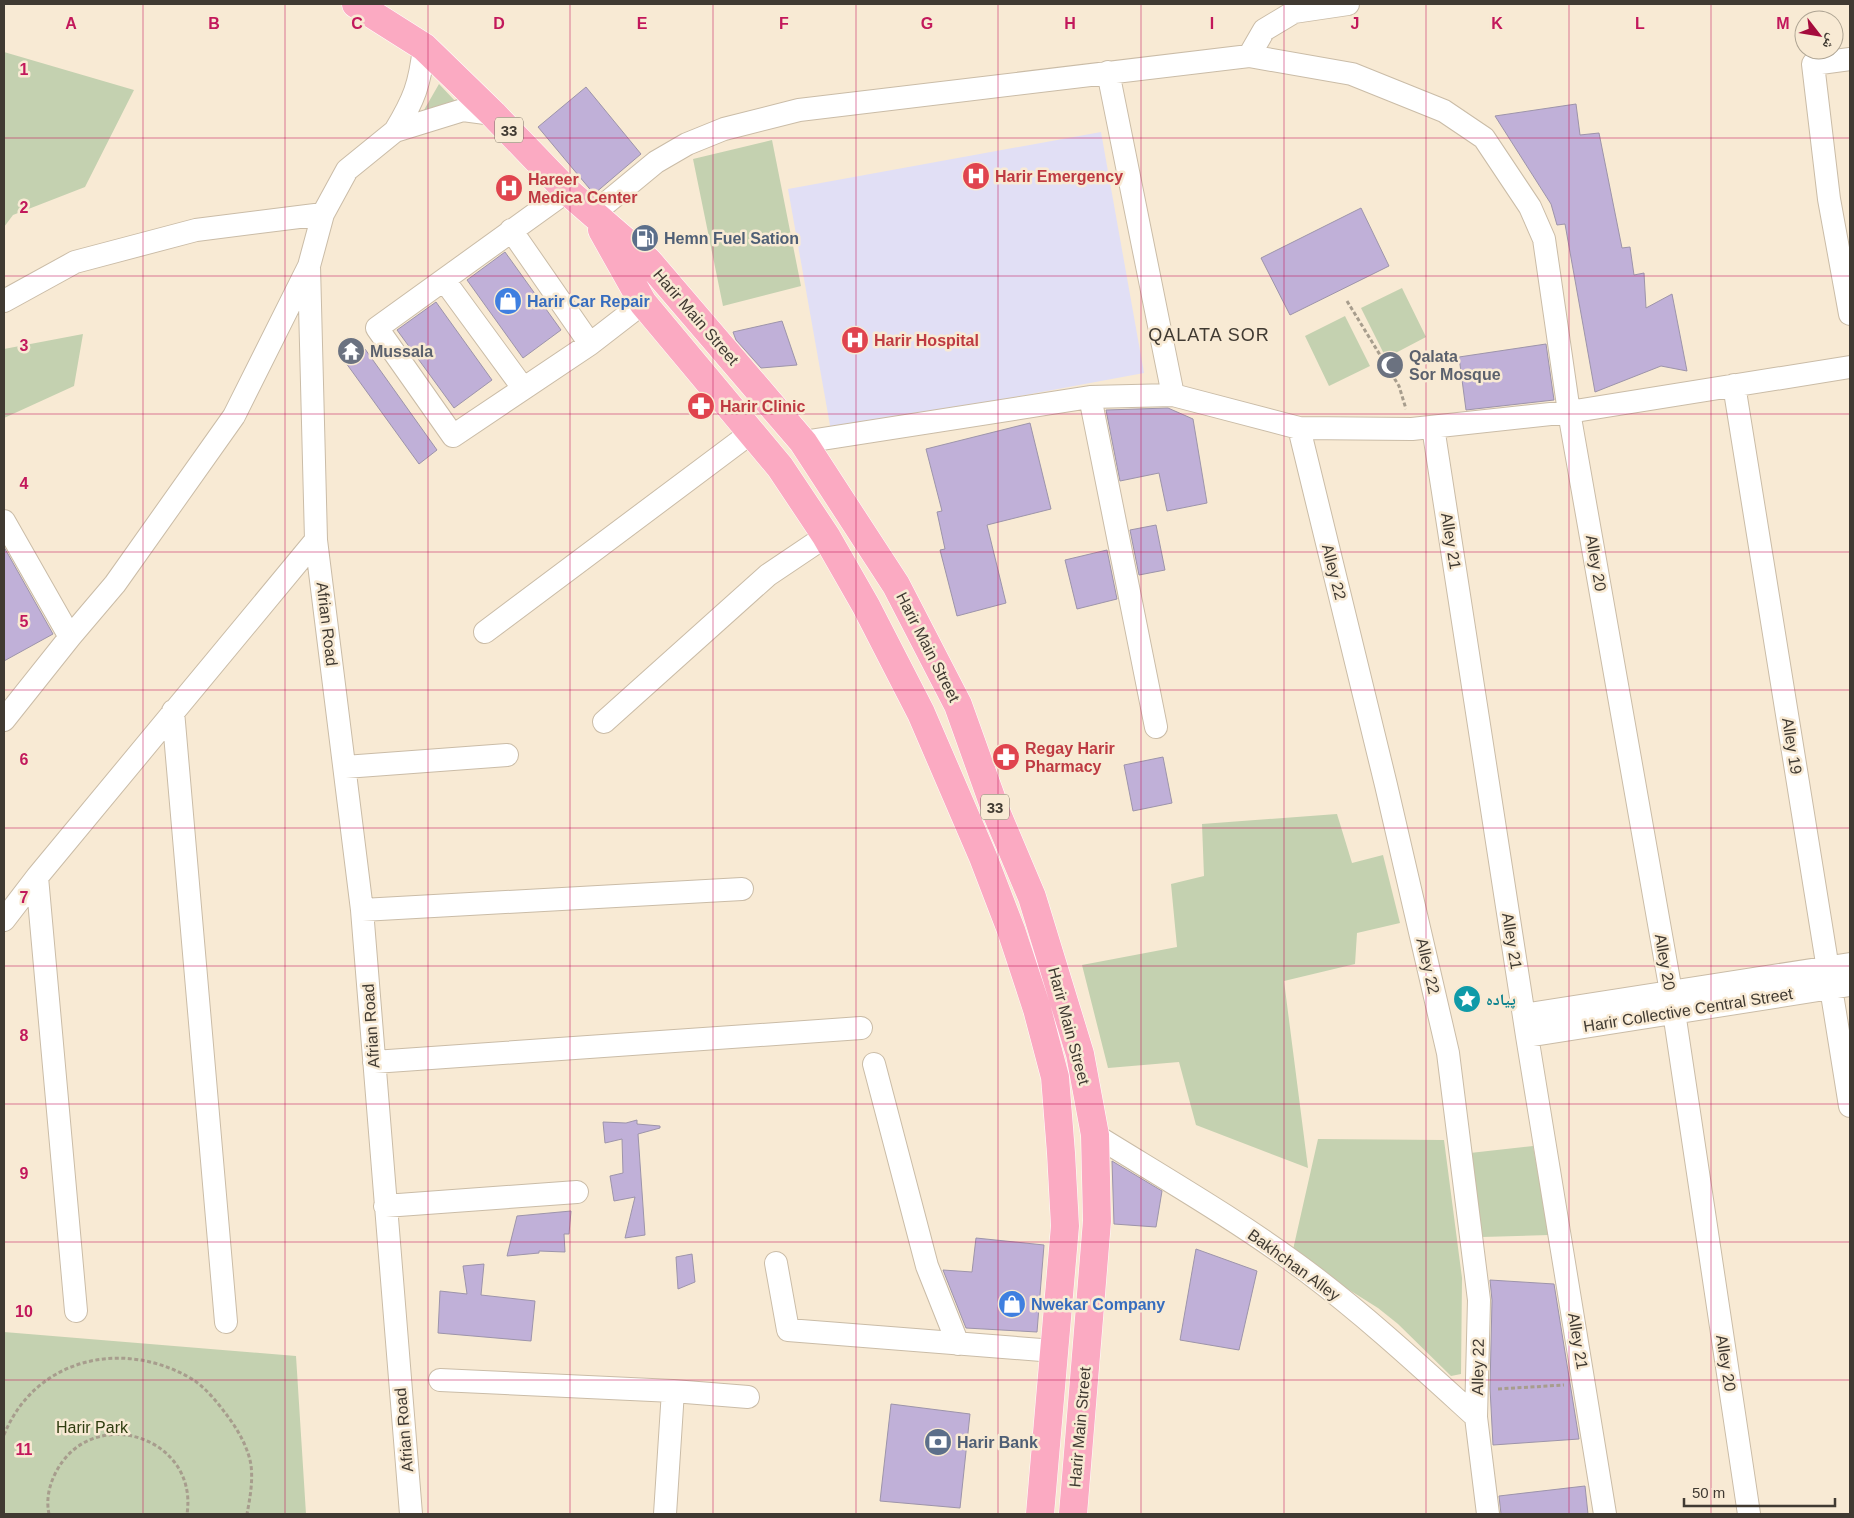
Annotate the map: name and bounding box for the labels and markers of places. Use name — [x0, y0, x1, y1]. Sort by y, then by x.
hospital icon: Harir Emergency — [961, 161, 991, 191]
place label: Harir Emergency — [995, 168, 1123, 185]
place label: Hareer Medica Center — [528, 171, 637, 206]
hospital icon: Hareer Medica Center — [494, 173, 524, 203]
fuel station icon: Hemn Fuel Sation — [630, 223, 660, 253]
place label: Hemn Fuel Sation — [664, 230, 799, 247]
shop icon: Harir Car Repair — [493, 286, 523, 316]
place label: Harir Car Repair — [527, 293, 650, 310]
hospital icon: ‌Harir Hospital — [840, 325, 870, 355]
place label: ‌Harir Hospital — [874, 332, 979, 349]
temple icon: Mussala — [336, 336, 366, 366]
place label: Mussala — [370, 343, 433, 360]
place label: Qalata Sor Mosque — [1409, 348, 1501, 383]
mosque icon: Qalata Sor Mosque — [1375, 350, 1405, 380]
pharmacy icon: Harir Clinic — [686, 391, 716, 421]
place label: Harir Clinic — [720, 398, 805, 415]
place label: Regay Harir Pharmacy — [1025, 740, 1115, 775]
pharmacy icon: Regay Harir Pharmacy — [991, 742, 1021, 772]
place icon: پیادە — [1452, 984, 1482, 1014]
place label: پیادە — [1486, 991, 1516, 1009]
shop icon: Nwekar Company — [997, 1289, 1027, 1319]
place label: Nwekar Company — [1031, 1296, 1165, 1313]
bank icon: Harir Bank — [923, 1427, 953, 1457]
place label: Harir Bank — [957, 1434, 1038, 1451]

